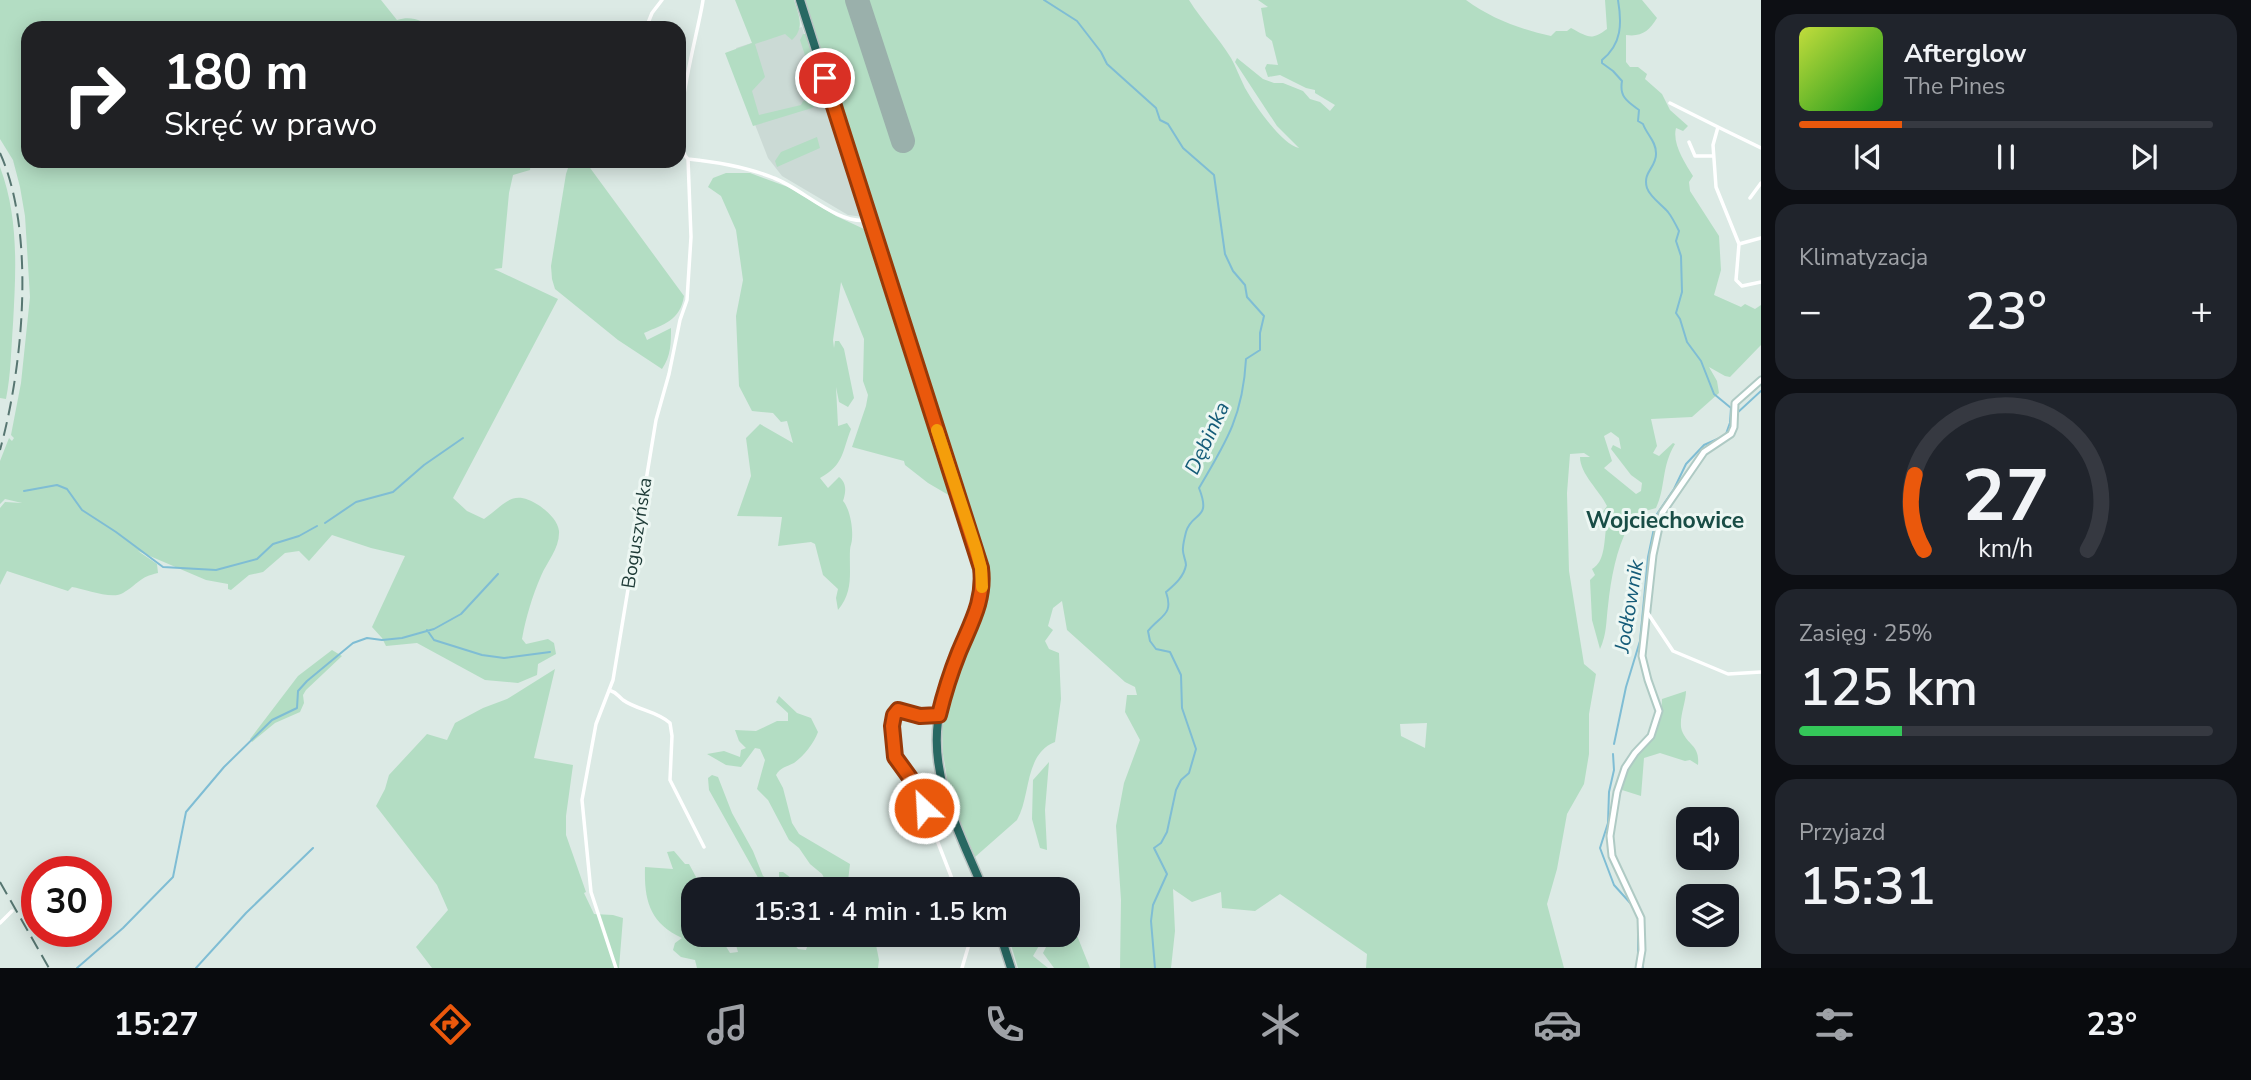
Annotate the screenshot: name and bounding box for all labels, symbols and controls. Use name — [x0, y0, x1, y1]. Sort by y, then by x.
text: Afterglow — [1904, 36, 2027, 71]
text: 180 m — [164, 39, 308, 106]
pin — [795, 48, 855, 108]
icon: right — [49, 49, 140, 140]
icon: arrive — [806, 59, 844, 97]
text: The Pines — [1904, 71, 2005, 102]
text: Skręć w prawo — [164, 103, 377, 146]
icon: previous — [1849, 138, 1887, 176]
icon: pause — [1987, 138, 2025, 176]
icon: next — [2125, 138, 2163, 176]
text: Klimatyzacja — [1799, 242, 1928, 273]
text: 23° — [1965, 276, 2047, 347]
text: − — [1799, 286, 1822, 337]
text: + — [2190, 286, 2213, 337]
water label: Dębinka — [1178, 397, 1236, 479]
text: 27 — [1962, 446, 2050, 546]
street label: Boguszyńska — [615, 476, 659, 590]
district label: Wojciechowice — [1586, 505, 1744, 536]
text: km/h — [1978, 532, 2034, 566]
water label: Jodłownik — [1608, 557, 1650, 655]
text: Zasięg · 25% — [1799, 618, 1933, 649]
text: 125 km — [1799, 652, 1978, 723]
position arrow — [887, 771, 961, 845]
map controls — [1676, 807, 1739, 947]
button: sound — [1676, 807, 1739, 870]
text: Przyjazd — [1799, 817, 1885, 848]
text: 15:31 — [1799, 851, 1936, 922]
speed limit sign: 30 — [21, 856, 112, 947]
button: layers — [1676, 884, 1739, 947]
text: 15:31 · 4 min · 1.5 km — [753, 894, 1008, 929]
icon: directions — [426, 1000, 475, 1049]
icon: music — [703, 1000, 752, 1049]
icon: phone — [980, 1000, 1029, 1049]
icon: climate — [1256, 1000, 1305, 1049]
icon: car — [1533, 1000, 1582, 1049]
icon: filters — [1810, 1000, 1859, 1049]
text: 15:27 — [114, 1003, 199, 1046]
text: 23° — [2087, 1003, 2137, 1046]

